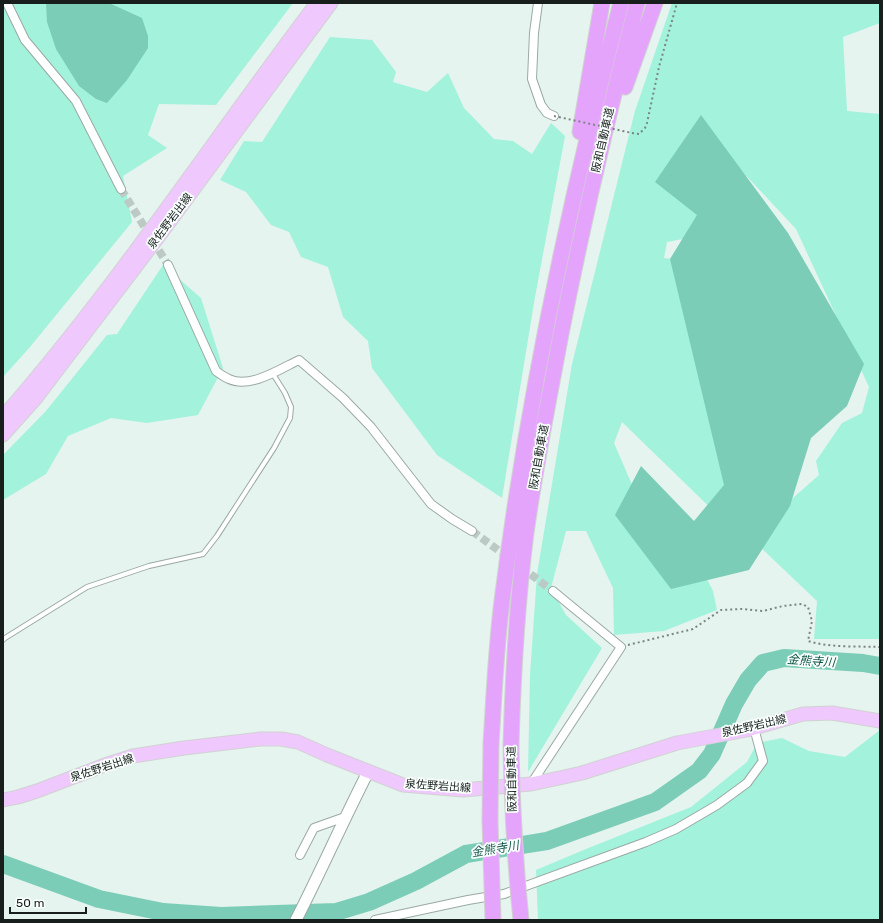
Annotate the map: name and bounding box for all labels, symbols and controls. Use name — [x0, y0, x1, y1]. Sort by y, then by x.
street label: 阪和自動車道 — [589, 106, 617, 174]
street label: 泉佐野岩出線 — [145, 191, 195, 251]
street label: 阪和自動車道 — [527, 423, 551, 491]
water label: 金熊寺川 — [787, 652, 837, 670]
street label: 泉佐野岩出線 — [720, 712, 788, 740]
street label: 阪和自動車道 — [505, 746, 519, 812]
street label: 泉佐野岩出線 — [69, 752, 135, 784]
street label: 泉佐野岩出線 — [405, 777, 471, 795]
water label: 金熊寺川 — [470, 838, 522, 860]
scale bar — [10, 889, 86, 915]
text: 50 m — [16, 896, 44, 910]

